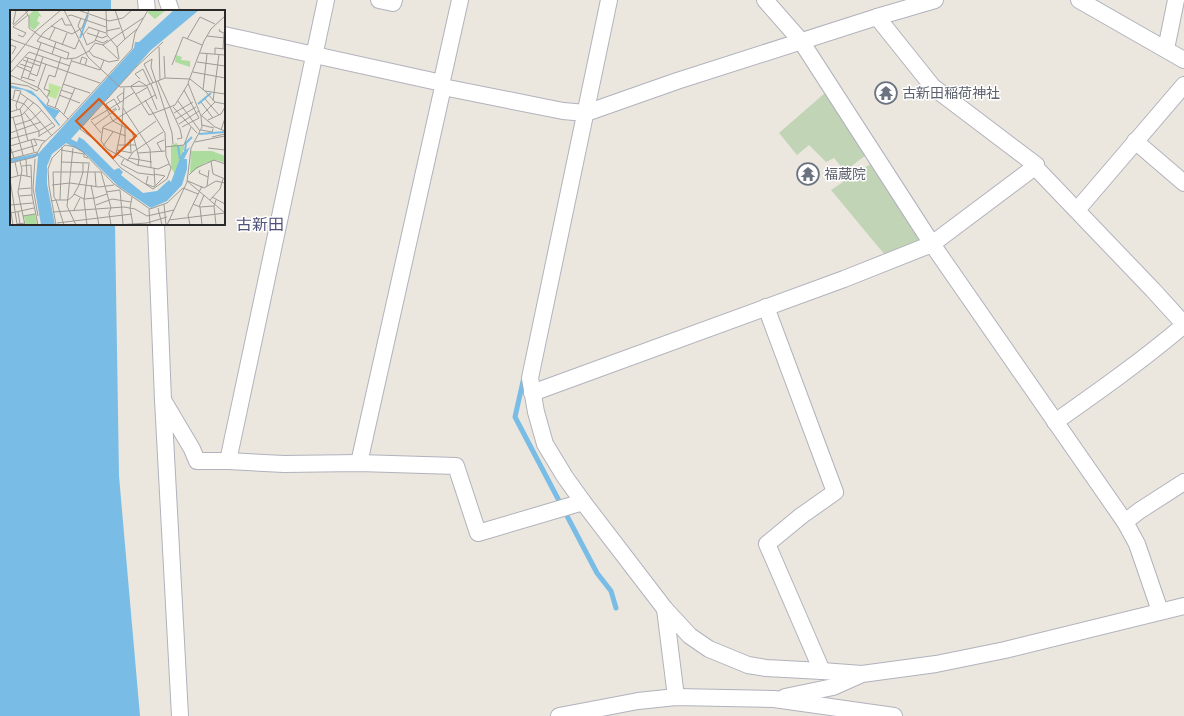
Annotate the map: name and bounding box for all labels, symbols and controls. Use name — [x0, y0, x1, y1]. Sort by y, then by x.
inset map — [10, 10, 225, 225]
temple icon: 古新田稲荷神社 — [873, 80, 899, 106]
place label: 古新田稲荷神社 — [902, 85, 1000, 101]
temple icon: 福蔵院 — [795, 161, 821, 187]
place label: 福蔵院 — [824, 166, 866, 182]
district label: 古新田 — [236, 216, 284, 233]

